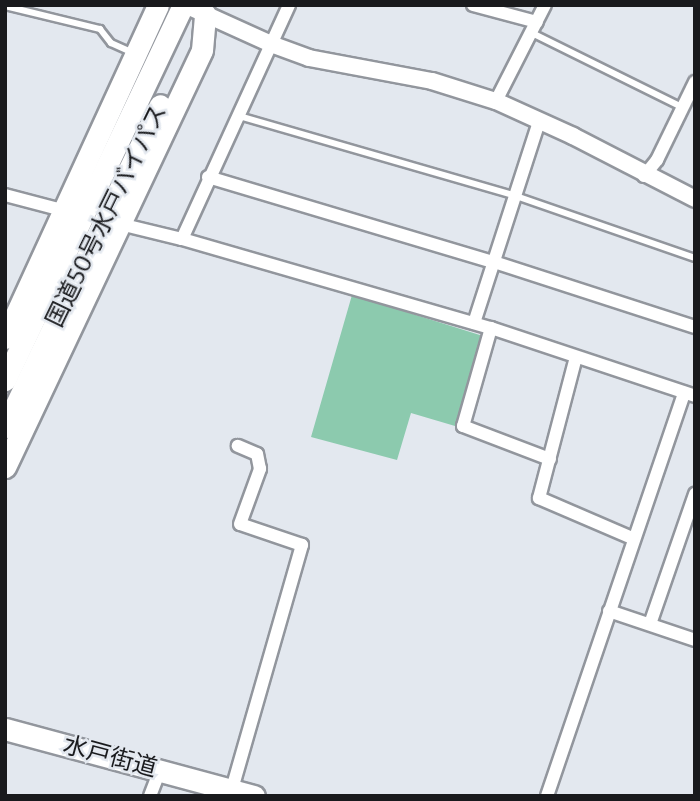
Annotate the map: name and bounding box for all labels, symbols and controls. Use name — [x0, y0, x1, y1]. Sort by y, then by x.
street label: 国道50号水戸バイパス — [41, 100, 173, 332]
street label: 水戸街道 — [60, 731, 160, 783]

